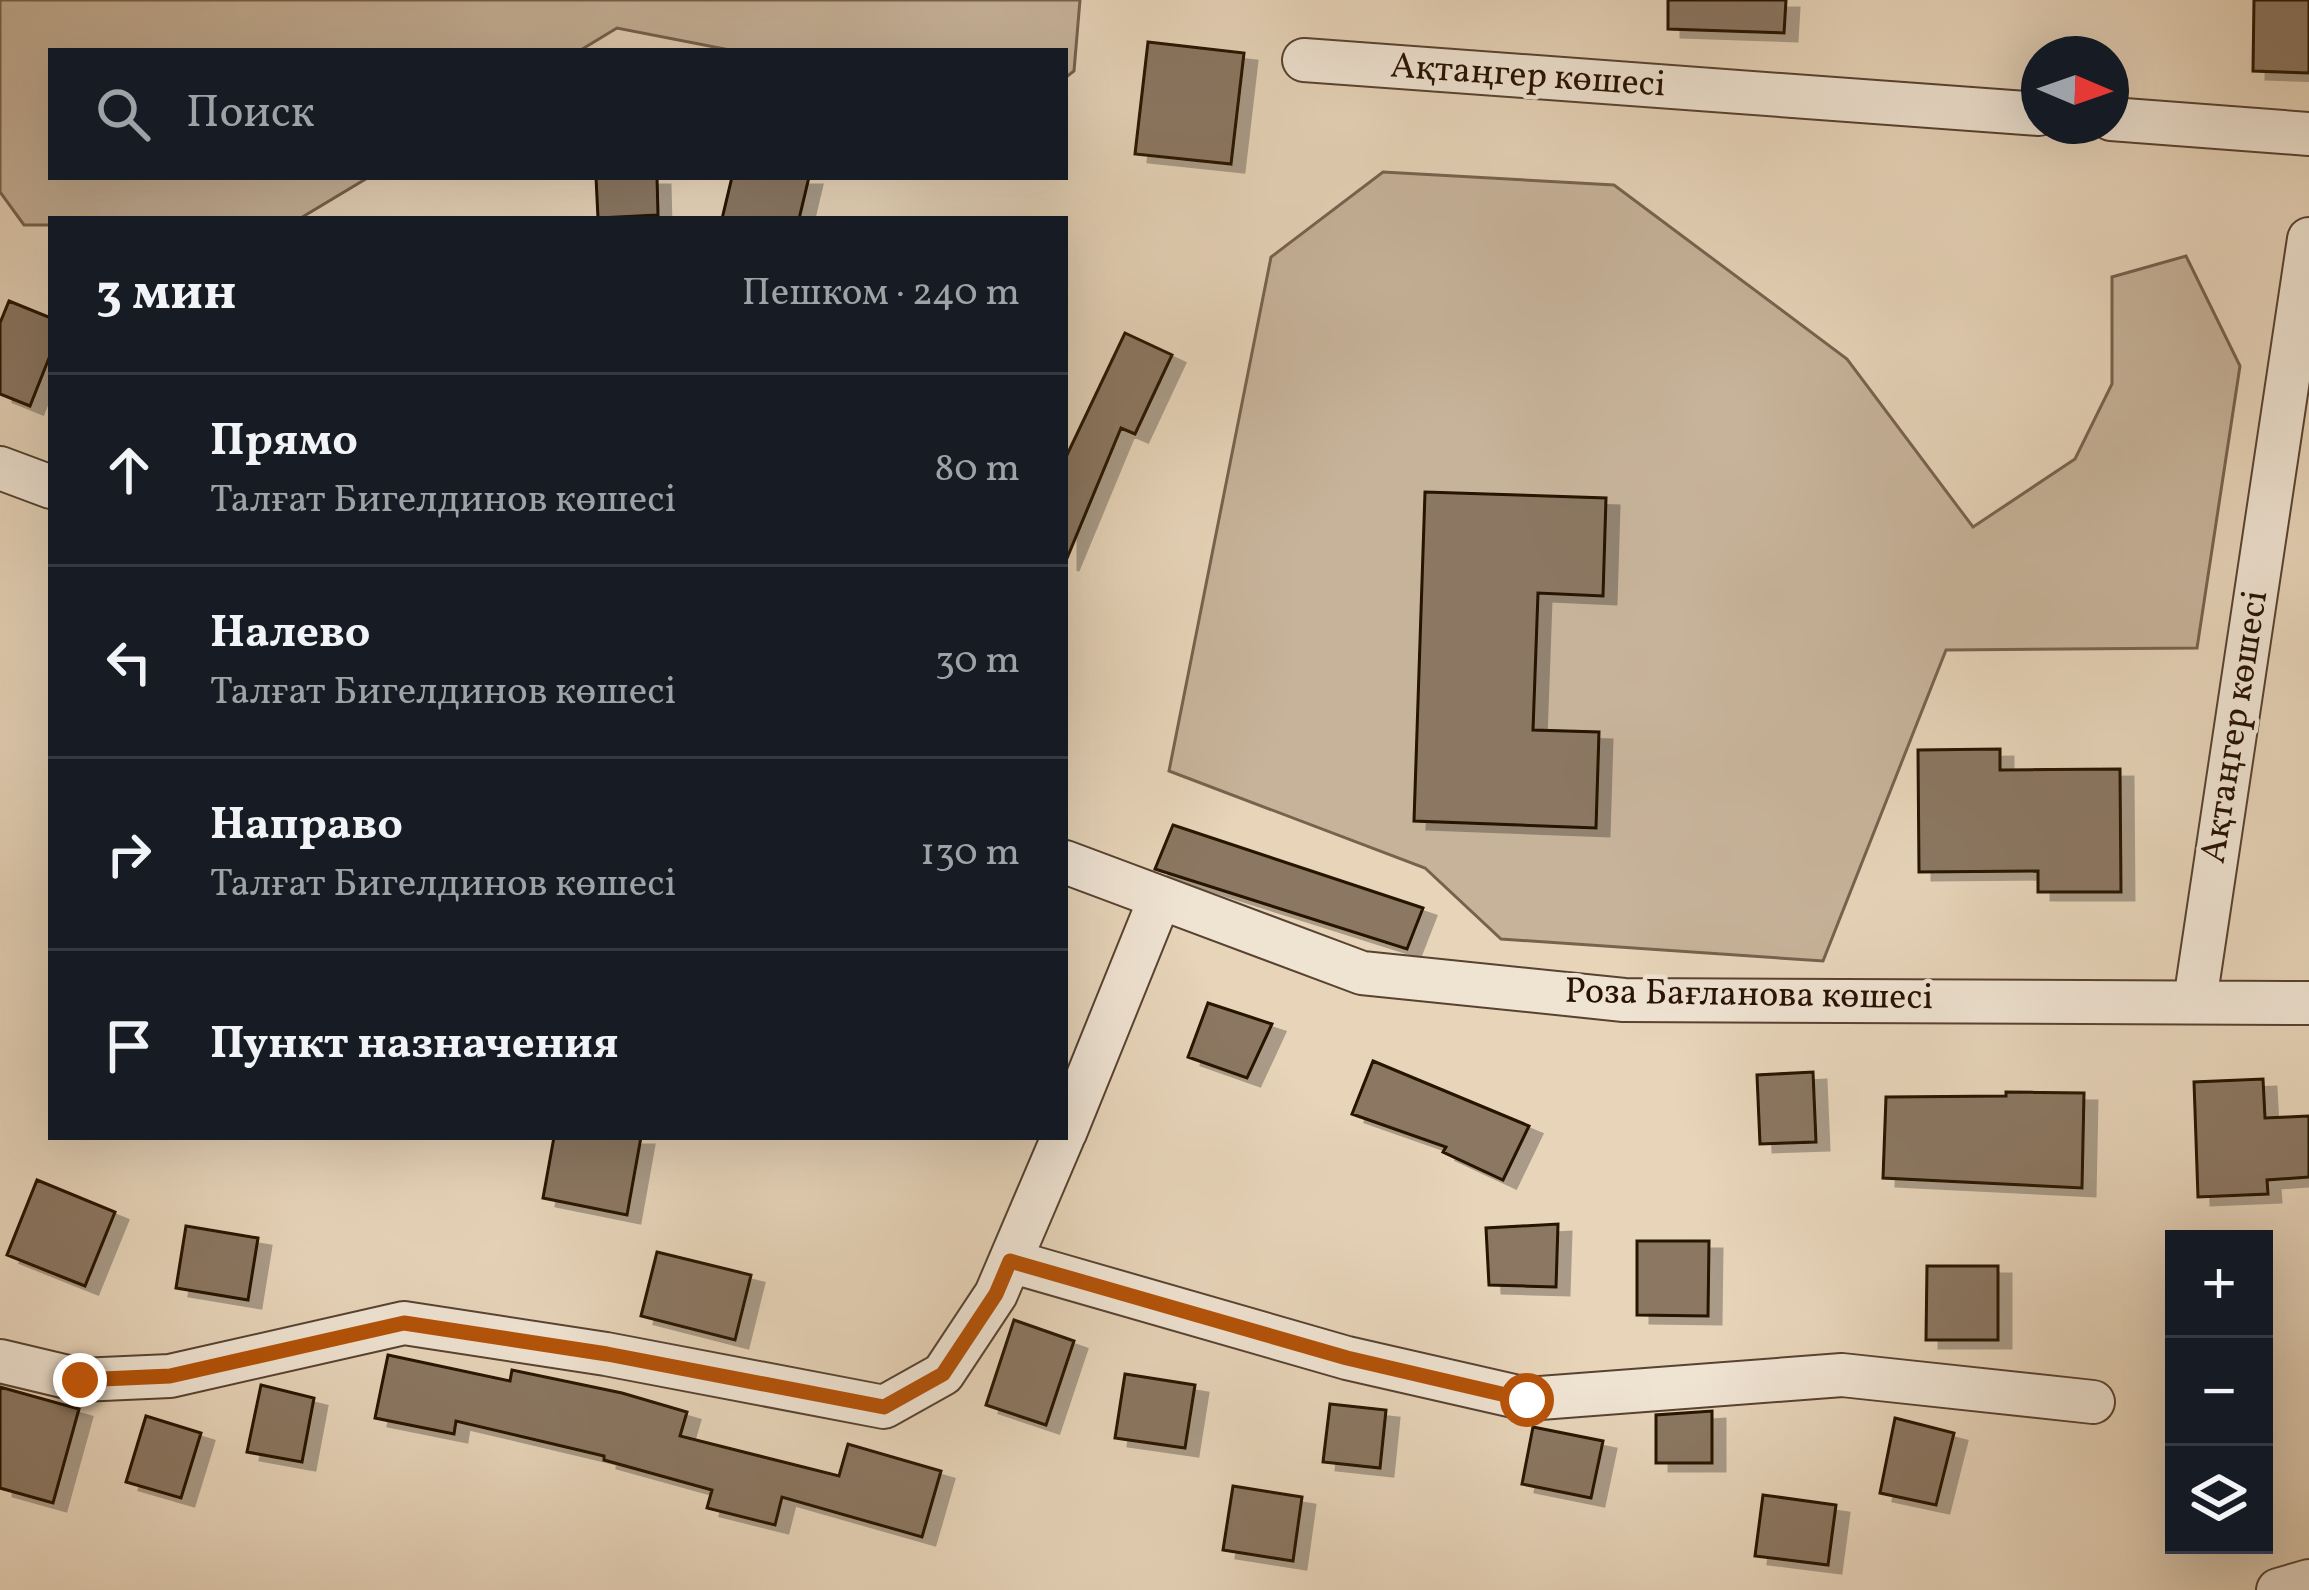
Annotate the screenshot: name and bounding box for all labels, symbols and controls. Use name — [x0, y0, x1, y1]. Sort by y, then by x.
north arrow — [2021, 36, 2129, 144]
street label: Ақтаңгер көшесі — [1389, 42, 1667, 112]
search box — [48, 48, 1068, 180]
icon: search — [90, 81, 156, 147]
text: Поиск — [186, 83, 315, 146]
text: 3 мин — [96, 259, 236, 330]
text: Пешком · 240 m — [742, 267, 1020, 321]
text: Прямо — [210, 411, 358, 474]
icon: ahead — [96, 437, 162, 503]
text: 80 m — [934, 443, 1020, 497]
text: Талғат Бигелдинов көшесі — [210, 474, 676, 528]
street label: Ақтаңгер көшесі — [2190, 587, 2282, 867]
text: Налево — [210, 603, 371, 666]
icon: left — [96, 629, 162, 695]
text: 30 m — [935, 635, 1020, 689]
text: Талғат Бигелдинов көшесі — [210, 666, 676, 720]
text: Направо — [210, 795, 403, 858]
icon: right — [96, 821, 162, 887]
text: 130 m — [920, 827, 1020, 881]
text: Талғат Бигелдинов көшесі — [210, 858, 676, 912]
street label: Роза Бағланова көшесі — [1564, 968, 1934, 1024]
icon: arrive — [96, 1013, 162, 1079]
text: Пункт назначения — [210, 1014, 619, 1077]
map controls — [2165, 1230, 2273, 1554]
button: + — [2165, 1230, 2273, 1338]
button: − — [2165, 1338, 2273, 1446]
route end — [53, 1353, 107, 1407]
route start — [1500, 1373, 1554, 1427]
button: layers — [2165, 1446, 2273, 1554]

